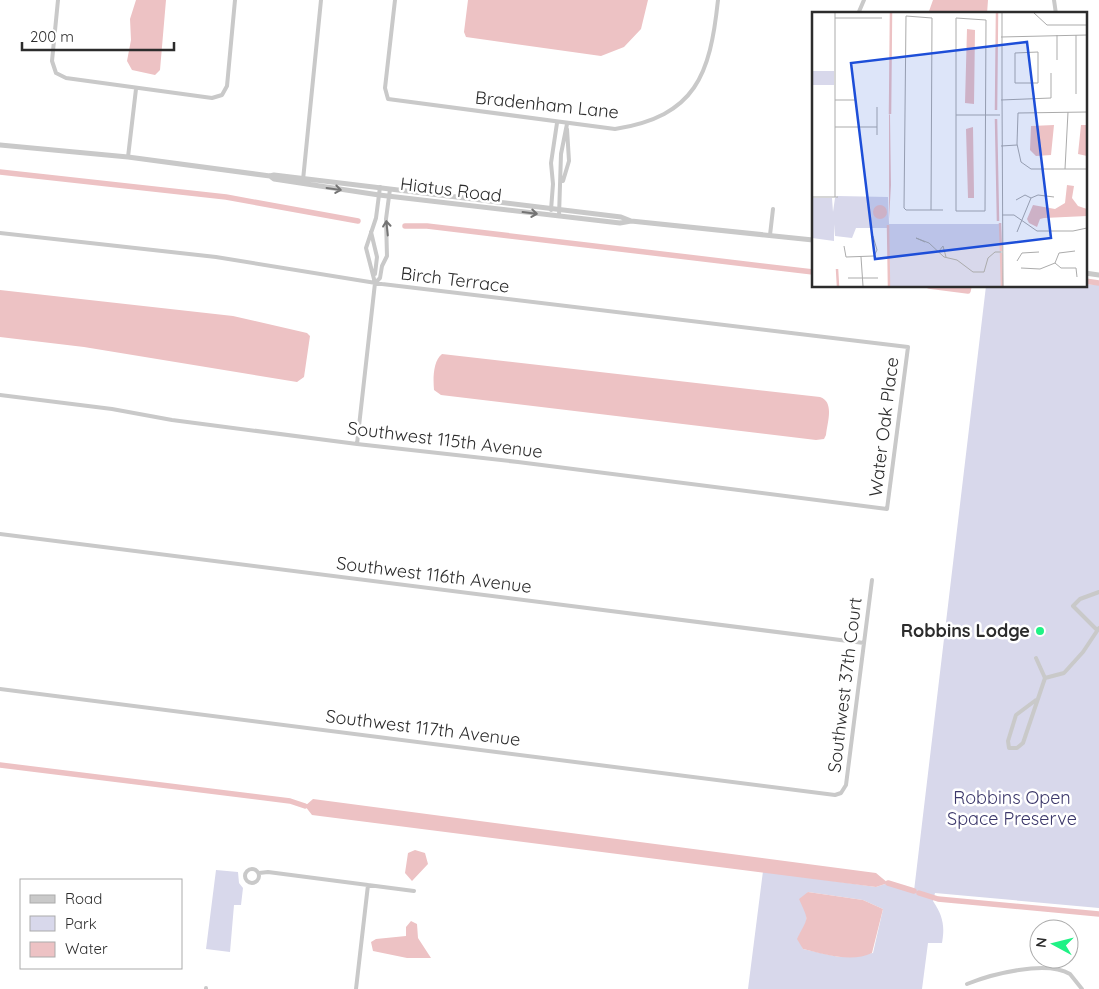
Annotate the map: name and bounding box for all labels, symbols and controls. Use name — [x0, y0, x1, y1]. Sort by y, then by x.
inset map — [812, 12, 1086, 288]
scale bar — [22, 20, 175, 52]
text: 200 m — [30, 27, 74, 46]
street label: Bradenham Lane — [474, 86, 620, 123]
street label: Hiatus Road — [399, 172, 503, 207]
one-way arrow — [326, 184, 342, 194]
one-way arrow — [522, 208, 538, 218]
one-way arrow — [382, 220, 391, 236]
street label: Birch Terrace — [399, 261, 511, 298]
street label: Water Oak Place — [864, 356, 903, 498]
street label: Southwest 115th Avenue — [346, 416, 544, 463]
street label: Southwest 116th Avenue — [335, 551, 533, 598]
street label: Southwest 37th Court — [822, 596, 867, 774]
place label: Robbins Lodge — [901, 619, 1030, 642]
marker: Robbins Lodge — [1034, 625, 1046, 637]
street label: Southwest 117th Avenue — [324, 704, 522, 751]
park label: Robbins Open Space Preserve — [947, 786, 1077, 830]
legend — [20, 879, 182, 969]
text: Road — [65, 889, 102, 908]
text: Park — [65, 914, 97, 933]
north arrow — [1029, 919, 1079, 969]
text: N — [1032, 936, 1051, 949]
text: Water — [65, 939, 108, 958]

